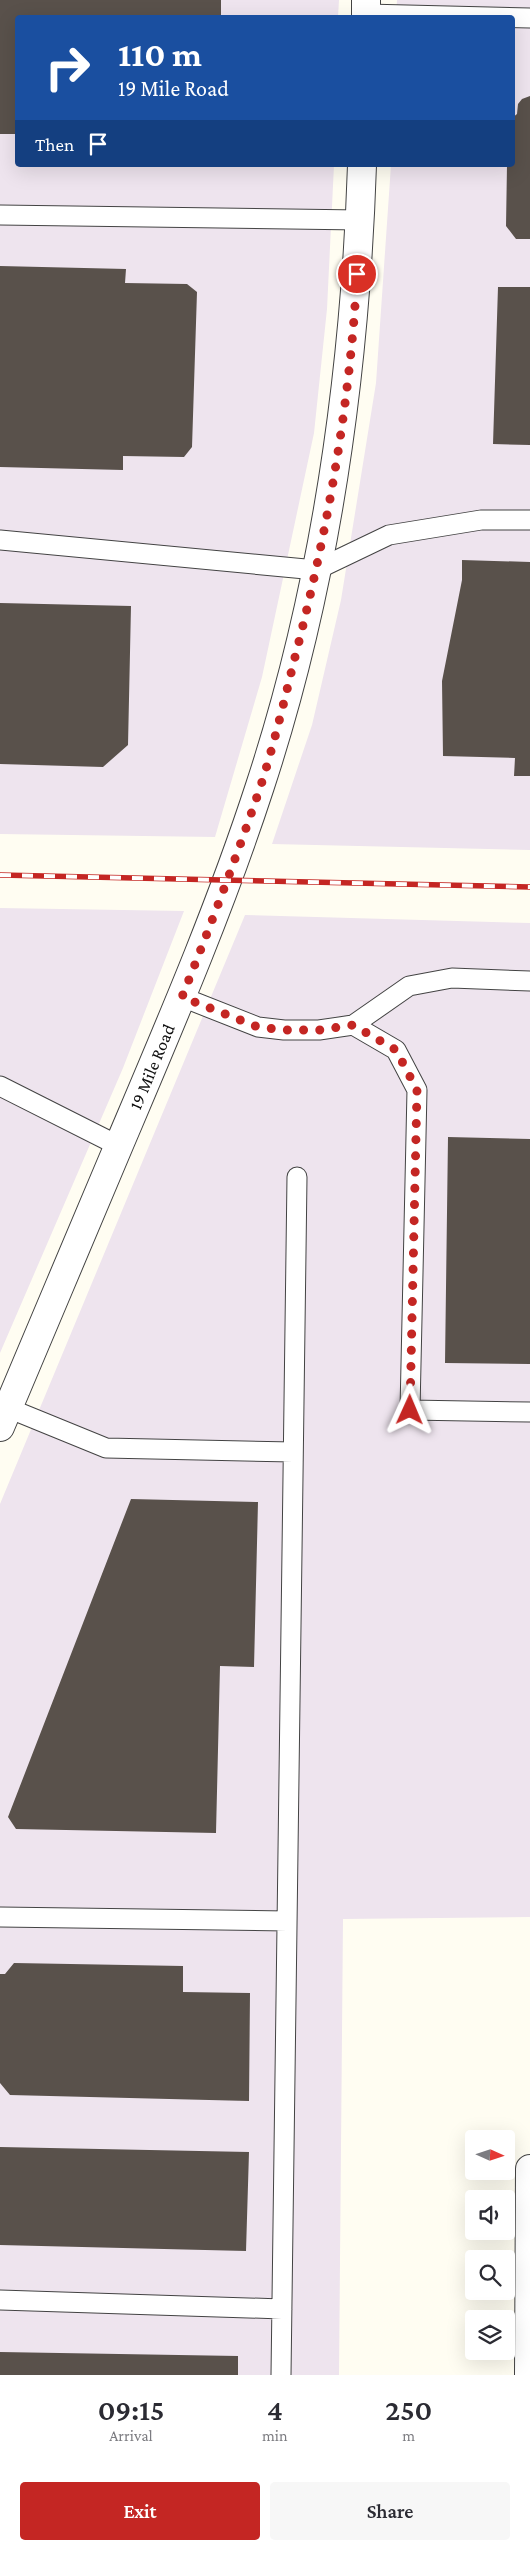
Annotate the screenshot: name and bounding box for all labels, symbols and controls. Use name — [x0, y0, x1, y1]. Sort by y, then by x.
icon: right — [35, 35, 100, 100]
text: 110 m — [118, 35, 202, 74]
text: 19 Mile Road — [118, 76, 229, 101]
icon: arrive — [84, 130, 112, 158]
text: Then — [35, 134, 74, 155]
pin — [336, 253, 378, 295]
icon: arrive — [343, 260, 371, 288]
street label: 19 Mile Road — [125, 1021, 179, 1113]
position arrow — [383, 1383, 435, 1435]
north arrow — [465, 2130, 515, 2180]
map controls — [465, 2130, 515, 2360]
button: sound — [465, 2190, 515, 2240]
button: search — [465, 2250, 515, 2300]
button: layers — [465, 2310, 515, 2360]
text: 09:15 — [98, 2393, 164, 2426]
text: 4 — [267, 2393, 283, 2426]
text: 250 — [385, 2393, 432, 2426]
text: Arrival — [109, 2427, 153, 2444]
text: min — [262, 2427, 288, 2444]
text: m — [402, 2427, 415, 2444]
button: Exit — [20, 2482, 260, 2540]
button: Share — [270, 2482, 510, 2540]

